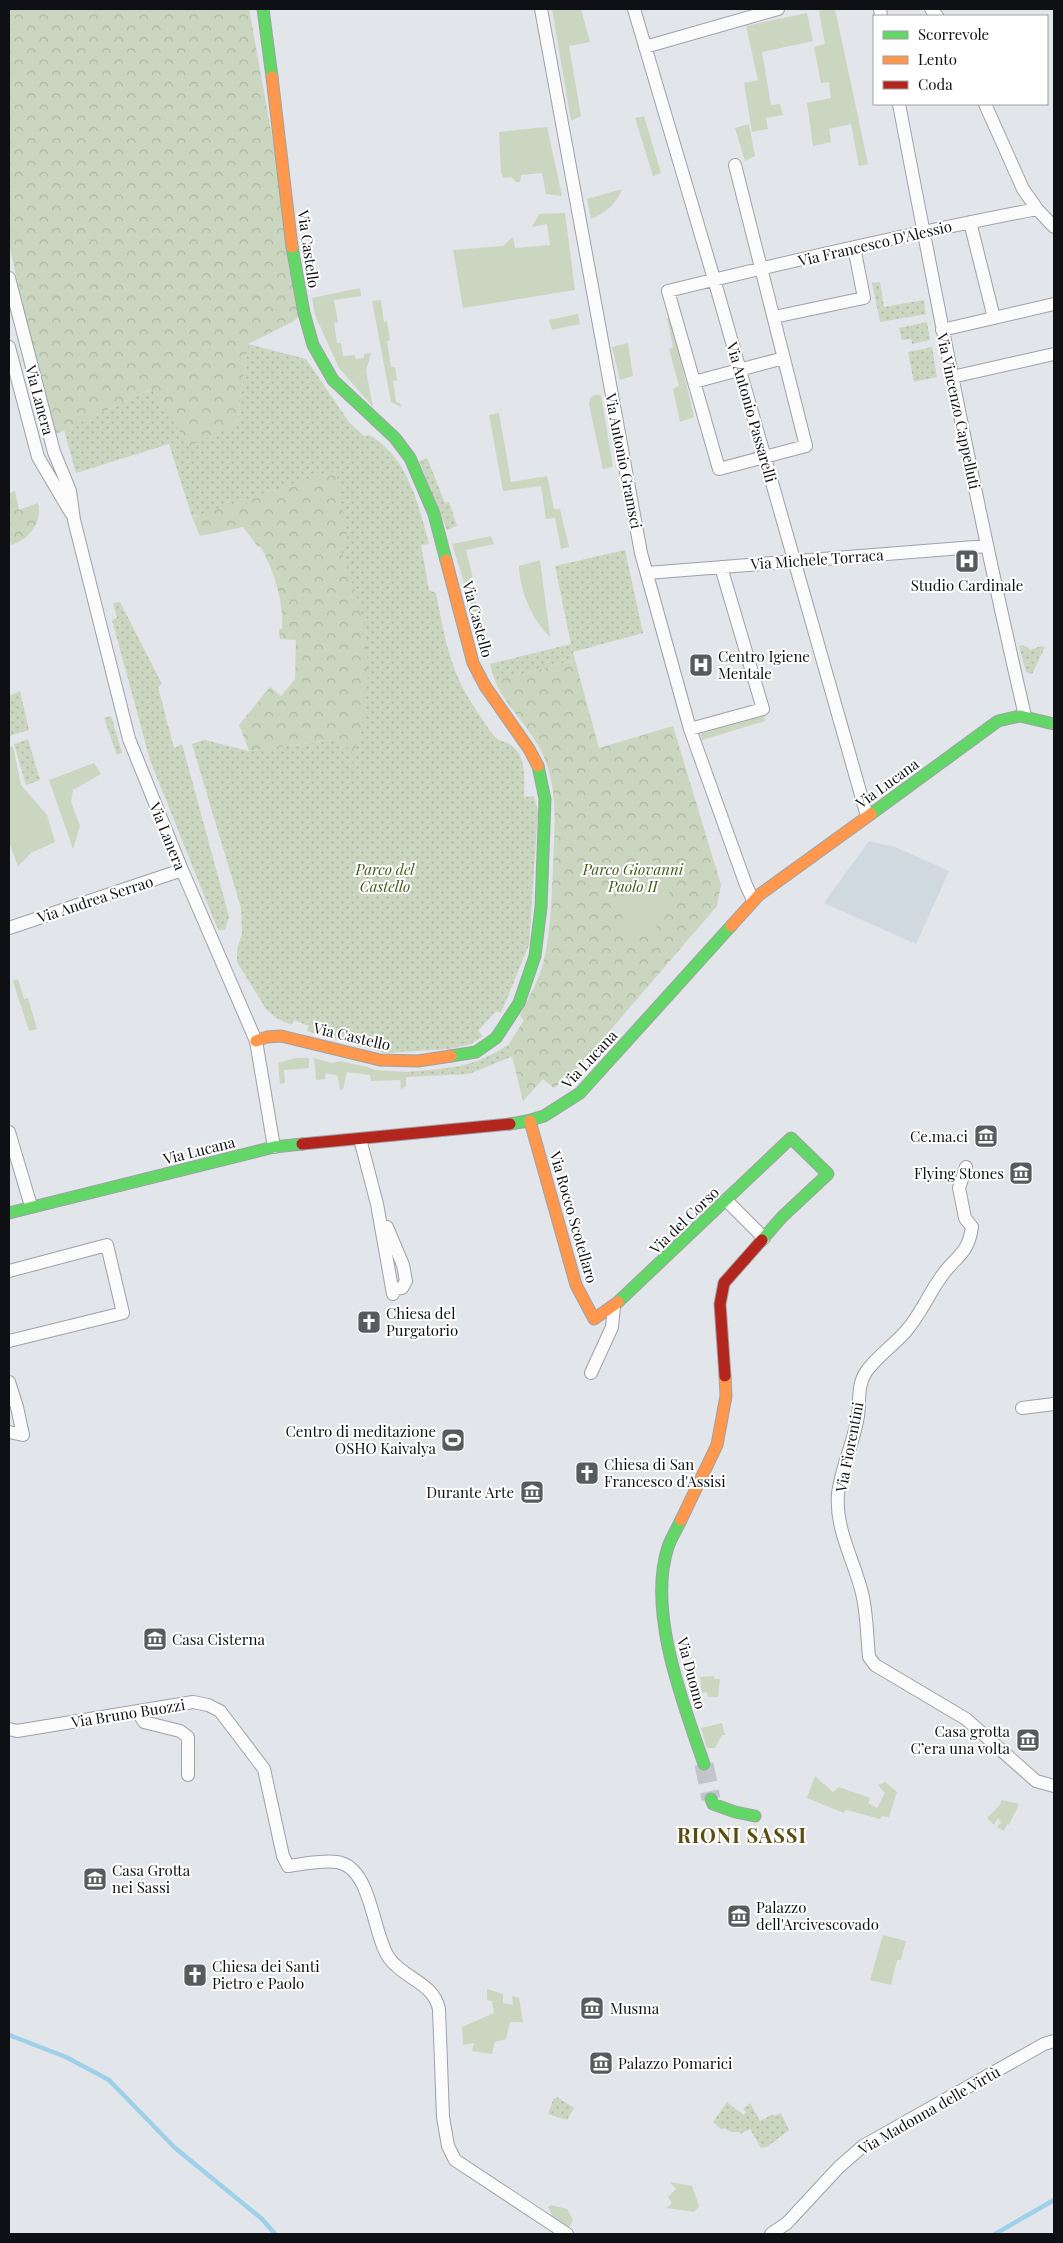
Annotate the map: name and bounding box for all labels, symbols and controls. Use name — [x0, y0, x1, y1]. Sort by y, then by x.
legend — [873, 15, 1048, 105]
text: Scorrevole — [918, 24, 989, 44]
text: Lento — [918, 49, 957, 69]
text: Coda — [918, 74, 953, 94]
street label: Via Castello — [293, 208, 324, 289]
street label: Via Francesco D'Alessio — [795, 216, 954, 271]
street label: Via Vincenzo Cappelluti — [932, 330, 985, 491]
street label: Via Antonio Passarelli — [722, 339, 782, 485]
street label: Via Lanera — [21, 362, 59, 438]
street label: Via Antonio Gramsci — [601, 391, 647, 531]
street label: Via Michele Torraca — [749, 544, 885, 574]
hospital icon: Studio Cardinale — [954, 548, 980, 574]
place label: Studio Cardinale — [911, 575, 1023, 595]
street label: Via Castello — [458, 578, 498, 660]
place label: Centro Igiene Mentale — [718, 646, 810, 683]
hospital icon: Centro Igiene Mentale — [688, 652, 714, 678]
street label: Via Lucana — [851, 753, 923, 813]
street label: Via Lanera — [145, 798, 191, 873]
park label: Parco del Castello — [355, 859, 415, 896]
park label: Parco Giovanni Paolo II — [582, 859, 684, 896]
street label: Via Andrea Serrao — [34, 871, 156, 927]
street label: Via Castello — [311, 1017, 392, 1055]
street label: Via Lucana — [556, 1025, 622, 1093]
museum icon: Ce.ma.ci — [973, 1123, 999, 1149]
place label: Ce.ma.ci — [910, 1126, 969, 1146]
street label: Via Lucana — [160, 1131, 237, 1169]
street label: Via Rocco Scotellaro — [545, 1148, 602, 1285]
museum icon: Flying Stones — [1008, 1160, 1034, 1186]
place label: Flying Stones — [914, 1163, 1004, 1183]
street label: Via del Corso — [644, 1182, 723, 1259]
place label: Chiesa del Purgatorio — [386, 1303, 458, 1340]
church icon: Chiesa del Purgatorio — [356, 1309, 382, 1335]
street label: Via Fiorentini — [830, 1400, 868, 1495]
place label: Centro di meditazione OSHO Kaivalya — [286, 1421, 437, 1458]
sports icon: Centro di meditazione OSHO Kaivalya — [440, 1427, 466, 1453]
place label: Chiesa di San Francesco d'Assisi — [604, 1454, 726, 1491]
church icon: Chiesa di San Francesco d'Assisi — [574, 1460, 600, 1486]
museum icon: Durante Arte — [519, 1479, 545, 1505]
place label: Durante Arte — [426, 1482, 514, 1502]
museum icon: Casa Cisterna — [142, 1626, 168, 1652]
place label: Casa Cisterna — [172, 1629, 265, 1649]
street label: Via Duomo — [673, 1634, 711, 1711]
street label: Via Bruno Buozzi — [69, 1694, 187, 1732]
place label: Casa grotta C’era una volta — [910, 1721, 1011, 1758]
museum icon: Casa grotta C’era una volta — [1015, 1727, 1041, 1753]
district label: RIONI SASSI — [677, 1821, 807, 1848]
place label: Casa Grotta nei Sassi — [112, 1860, 191, 1897]
museum icon: Casa Grotta nei Sassi — [82, 1866, 108, 1892]
place label: Palazzo dell'Arcivescovado — [756, 1897, 879, 1934]
museum icon: Palazzo dell'Arcivescovado — [726, 1903, 752, 1929]
place label: Chiesa dei Santi Pietro e Paolo — [212, 1956, 320, 1993]
church icon: Chiesa dei Santi Pietro e Paolo — [182, 1962, 208, 1988]
museum icon: Musma — [579, 1995, 605, 2021]
place label: Musma — [610, 1998, 660, 2018]
museum icon: Palazzo Pomarici — [588, 2050, 614, 2076]
place label: Palazzo Pomarici — [618, 2053, 733, 2073]
street label: Via Madonna delle Virtù — [854, 2061, 1004, 2159]

